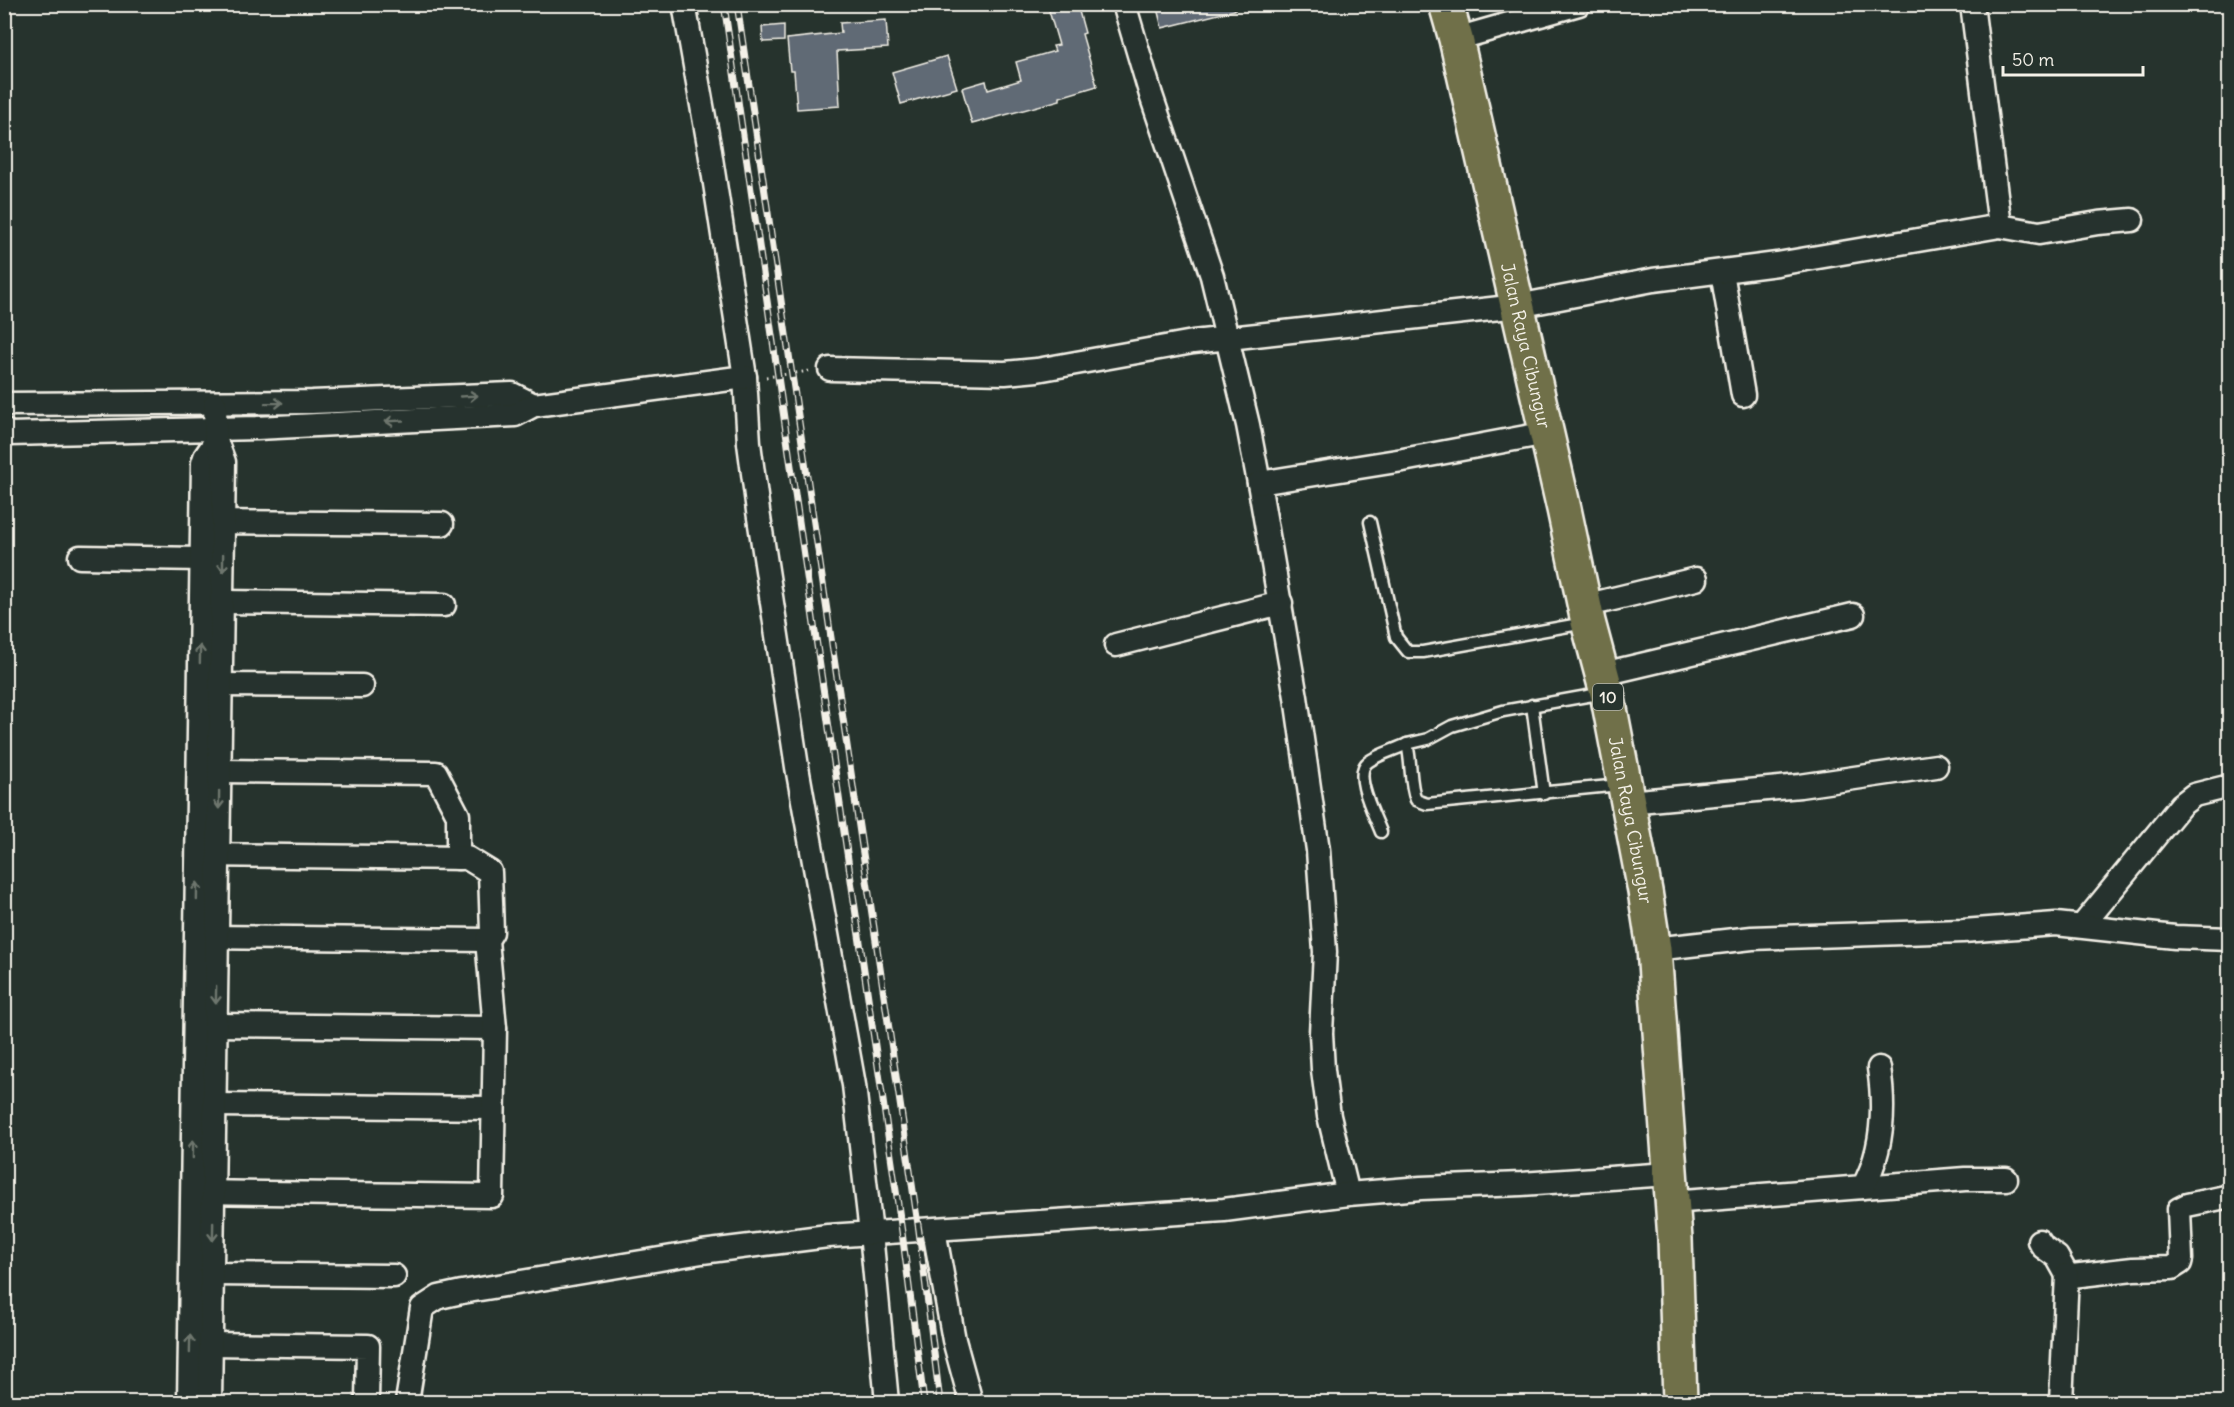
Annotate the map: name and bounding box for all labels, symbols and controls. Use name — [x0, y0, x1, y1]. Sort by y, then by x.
scale bar — [2003, 39, 2142, 77]
text: 50 m — [2012, 48, 2054, 71]
street label: Jalan Raya Cibungur — [1496, 260, 1557, 431]
one-way arrow — [458, 391, 478, 402]
one-way arrow — [263, 397, 283, 409]
one-way arrow — [384, 416, 404, 427]
one-way arrow — [217, 552, 229, 572]
one-way arrow — [195, 645, 206, 665]
road number: 10 — [1593, 684, 1623, 710]
street label: Jalan Raya Cibungur — [1604, 735, 1658, 906]
one-way arrow — [213, 789, 225, 809]
one-way arrow — [191, 882, 203, 902]
one-way arrow — [211, 985, 222, 1005]
one-way arrow — [187, 1140, 199, 1160]
one-way arrow — [207, 1222, 219, 1242]
one-way arrow — [184, 1335, 196, 1355]

